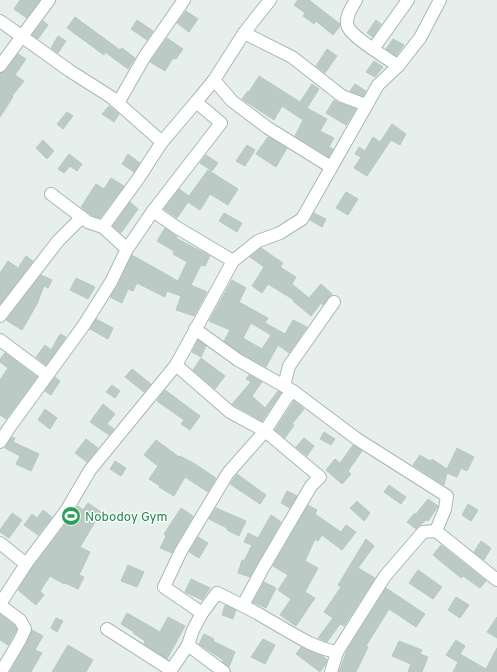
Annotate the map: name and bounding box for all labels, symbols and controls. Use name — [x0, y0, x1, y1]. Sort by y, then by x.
sports icon: Nobodoy Gym — [60, 505, 82, 527]
place label: Nobodoy Gym — [85, 510, 168, 526]

